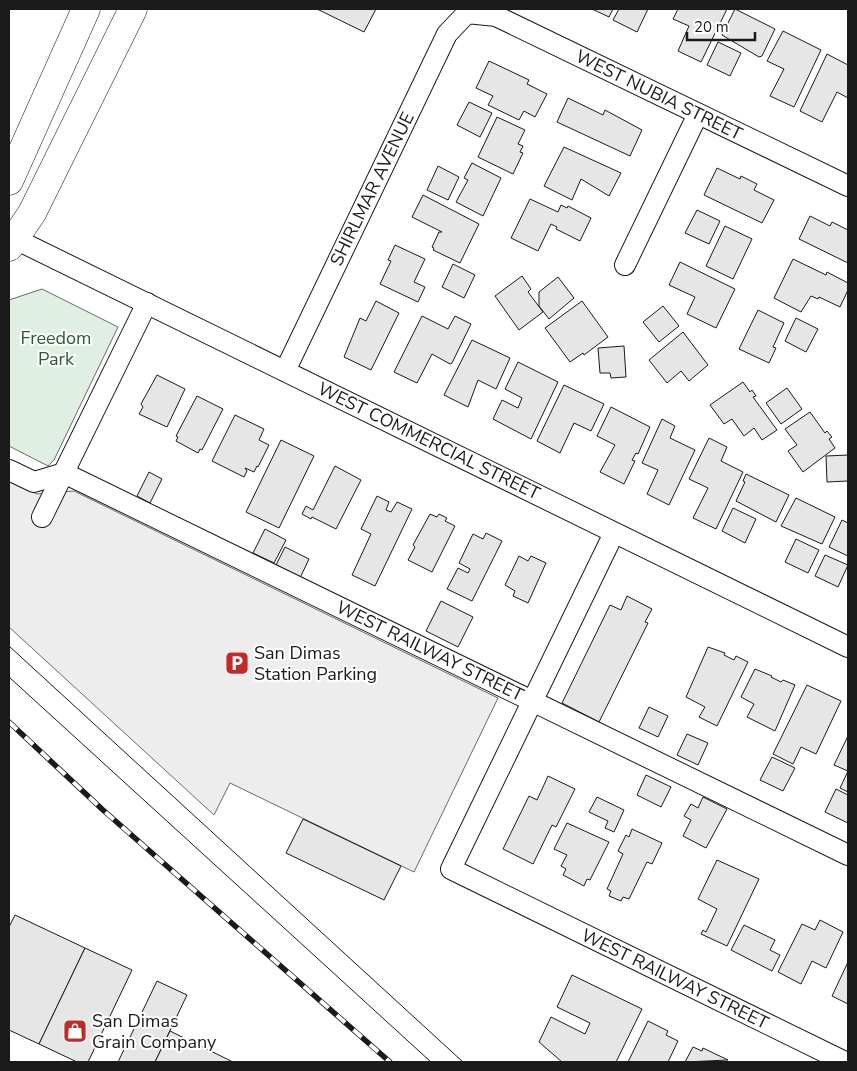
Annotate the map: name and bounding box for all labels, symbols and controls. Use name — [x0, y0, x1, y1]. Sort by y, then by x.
scale bar — [687, 10, 754, 42]
text: 20 m — [694, 17, 729, 37]
street label: WEST NUBIA STREET — [572, 44, 746, 146]
street label: SHIRLMAR AVENUE — [324, 108, 420, 270]
park label: Freedom Park — [20, 326, 92, 371]
street label: WEST COMMERCIAL STREET — [314, 377, 544, 505]
street label: WEST RAILWAY STREET — [332, 595, 528, 707]
place label: San Dimas Station Parking — [254, 641, 377, 686]
parking icon: San Dimas Station Parking — [224, 650, 250, 676]
street label: WEST RAILWAY STREET — [577, 923, 773, 1035]
place label: San Dimas Grain Company — [92, 1009, 217, 1054]
shop icon: San Dimas Grain Company — [62, 1018, 88, 1044]

